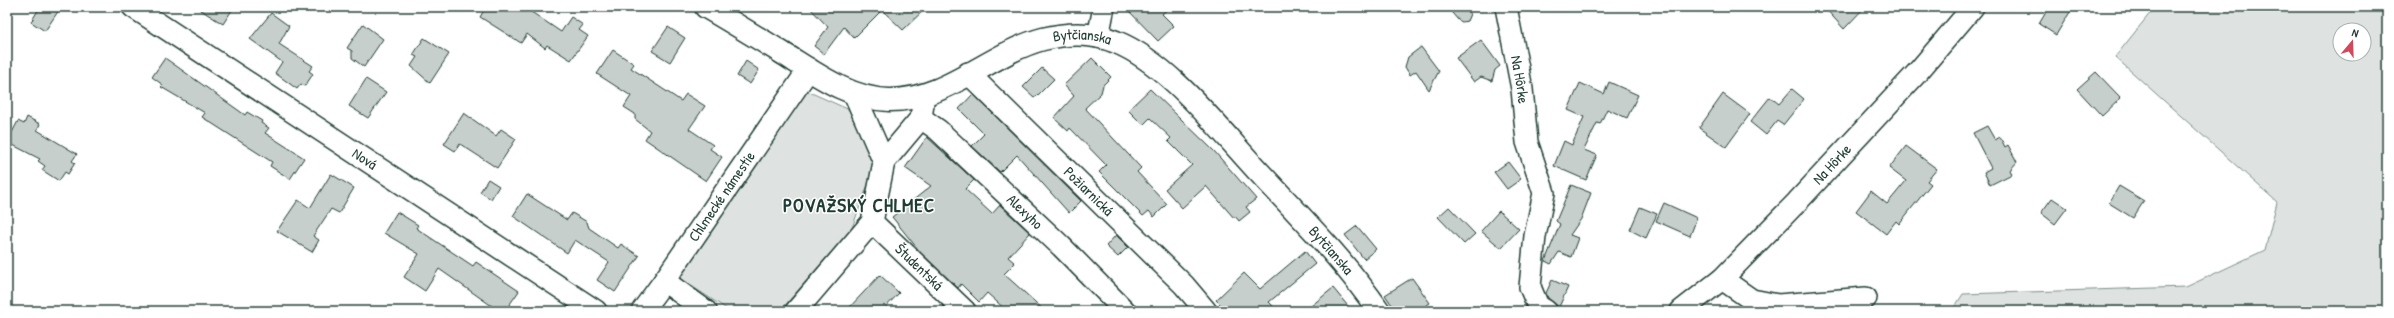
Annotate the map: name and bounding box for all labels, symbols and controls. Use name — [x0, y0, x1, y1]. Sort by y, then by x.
north arrow — [2332, 22, 2372, 62]
street label: Bytčianska — [1051, 23, 1115, 50]
text: N — [2350, 25, 2360, 40]
street label: Na Hôrke — [1506, 54, 1534, 105]
street label: Na Hôrke — [1808, 139, 1856, 189]
street label: Nová — [348, 143, 382, 175]
street label: Chlmecké námestie — [683, 147, 760, 246]
street label: Požiarnická — [1059, 162, 1119, 221]
street label: Alexyho — [1002, 189, 1048, 234]
district label: POVAŽSKÝ CHLMEC — [783, 192, 935, 218]
street label: Bytčianska — [1304, 221, 1359, 279]
street label: Študentská — [890, 238, 948, 295]

